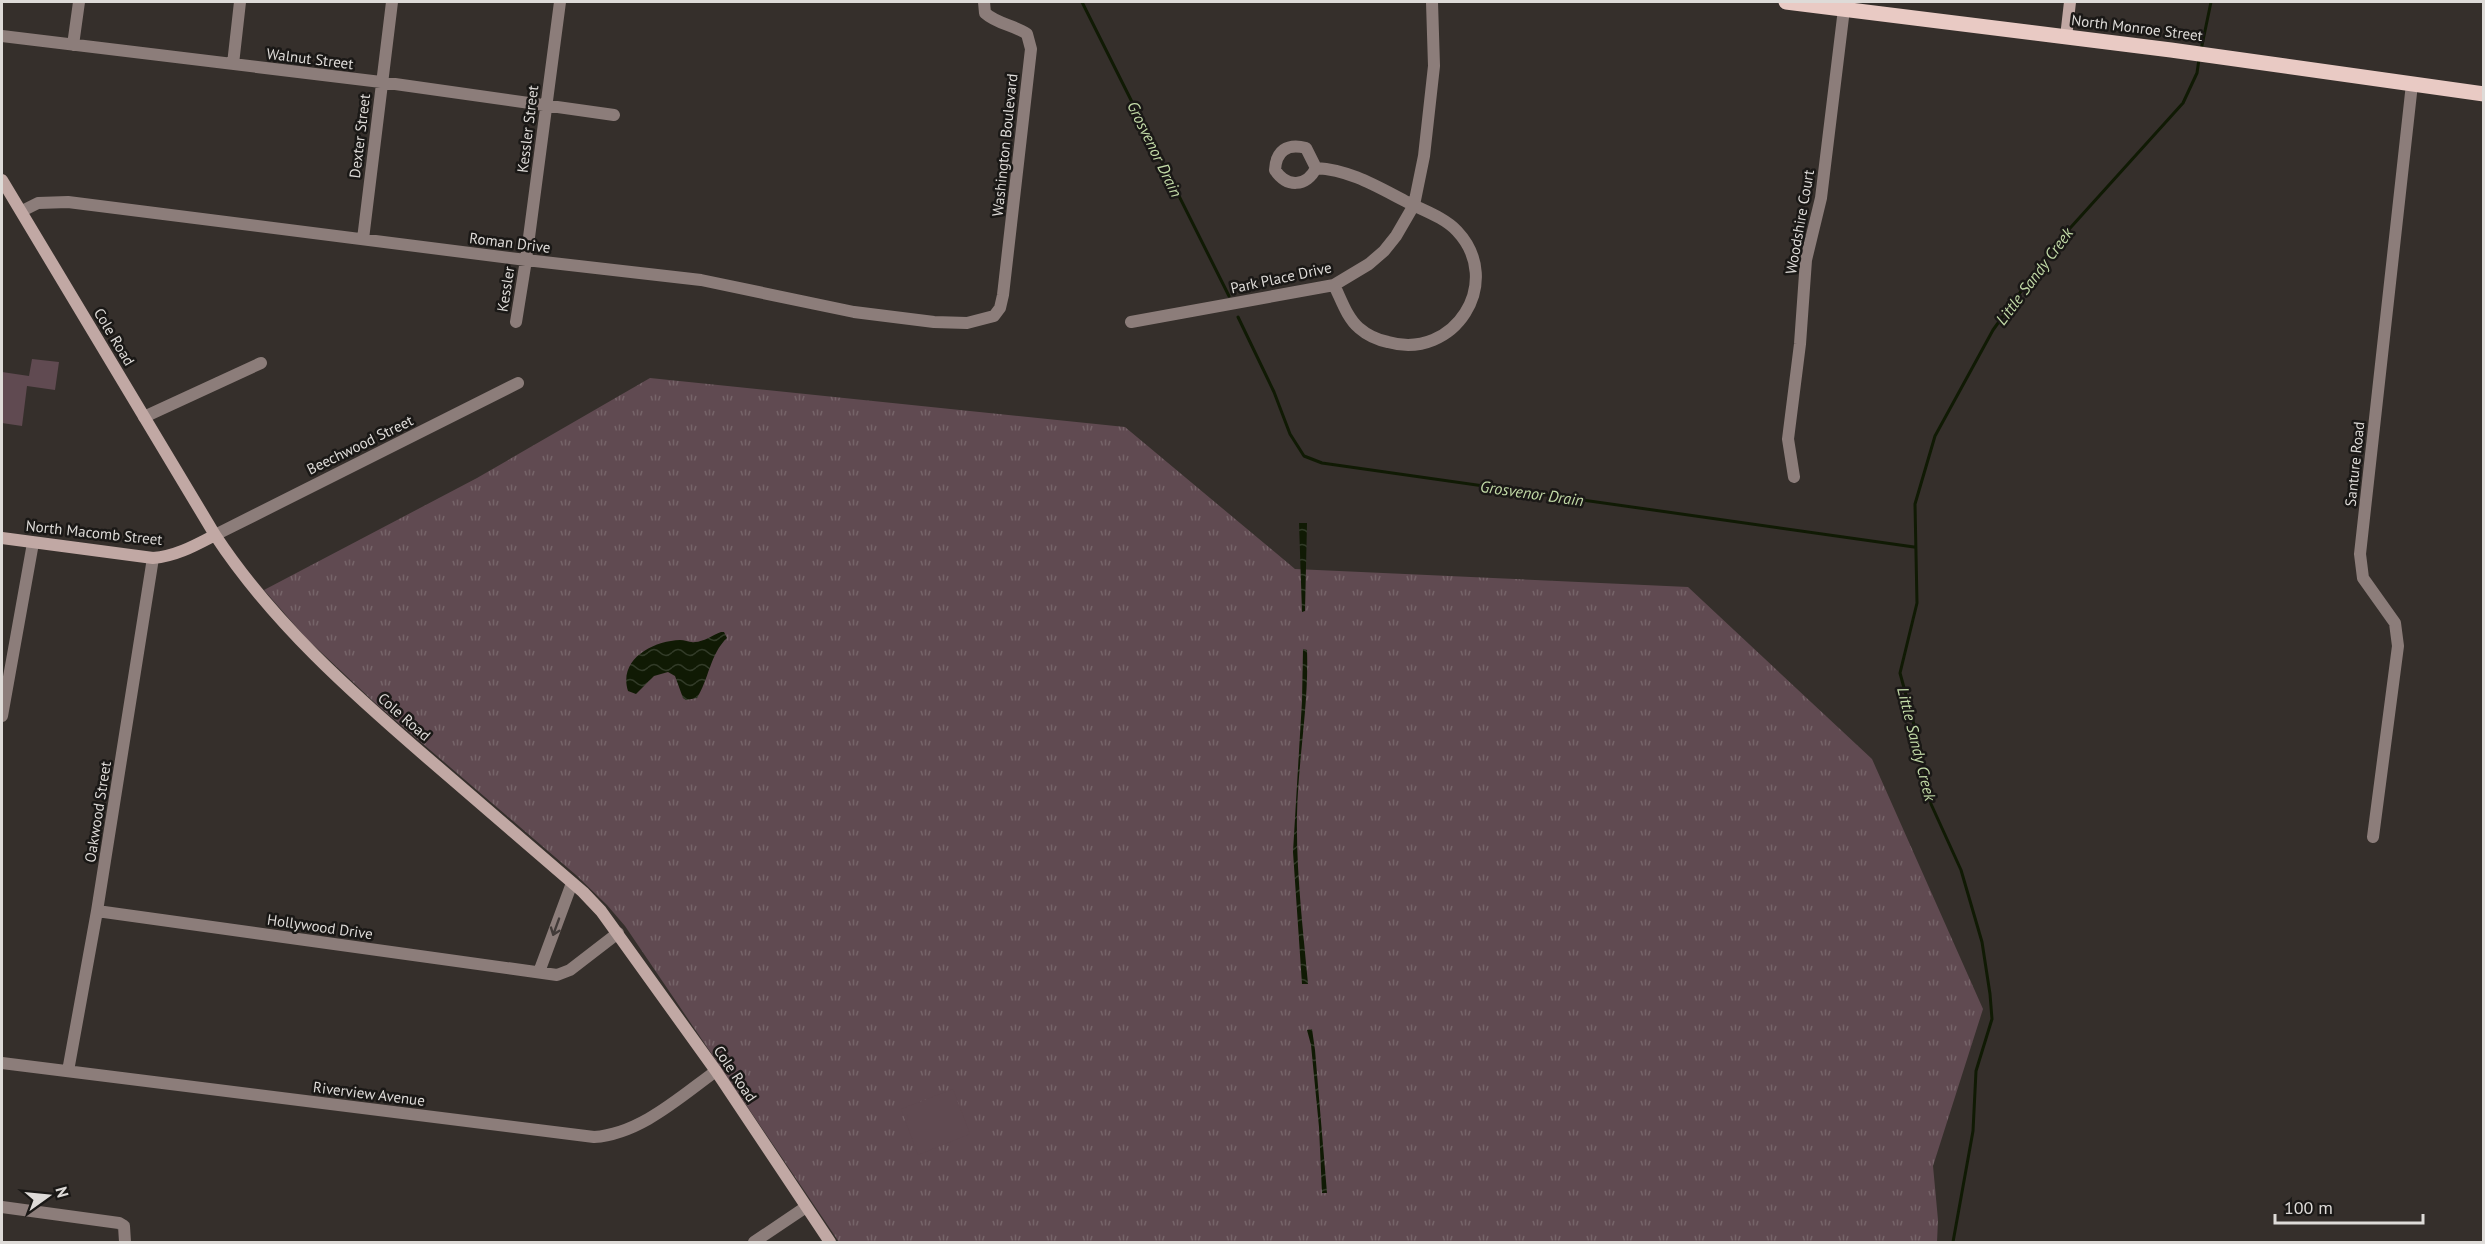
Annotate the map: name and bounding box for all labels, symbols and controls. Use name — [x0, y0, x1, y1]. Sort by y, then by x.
street label: North Monroe Street — [2070, 10, 2204, 45]
street label: Walnut Street — [266, 44, 355, 73]
street label: Washington Boulevard — [988, 73, 1021, 217]
street label: Kessler Street — [513, 84, 542, 174]
street label: Dexter Street — [345, 93, 374, 179]
water label: Grosvenor Drain — [1123, 98, 1187, 200]
street label: Woodshire Court — [1781, 168, 1818, 276]
water label: Little Sandy Creek — [1991, 223, 2078, 329]
street label: Roman Drive — [468, 228, 552, 257]
street label: Park Place Drive — [1229, 258, 1333, 298]
street label: Kessler — [493, 265, 518, 313]
street label: Cole Road — [90, 304, 139, 369]
street label: Beechwood Street — [304, 411, 416, 479]
street label: Santure Road — [2341, 421, 2368, 507]
water label: Grosvenor Drain — [1479, 476, 1585, 510]
street label: North Macomb Street — [25, 516, 163, 549]
water label: Little Sandy Creek — [1893, 685, 1941, 804]
street label: Cole Road — [374, 689, 435, 745]
street label: Oakwood Street — [80, 760, 115, 864]
street label: Hollywood Drive — [266, 910, 374, 943]
one-way arrow — [549, 918, 560, 936]
street label: Cole Road — [710, 1042, 761, 1105]
street label: Riverview Avenue — [312, 1077, 426, 1110]
north arrow — [18, 1166, 78, 1226]
text: N — [51, 1184, 74, 1200]
scale bar — [2275, 1187, 2424, 1225]
text: 100 m — [2284, 1196, 2333, 1219]

